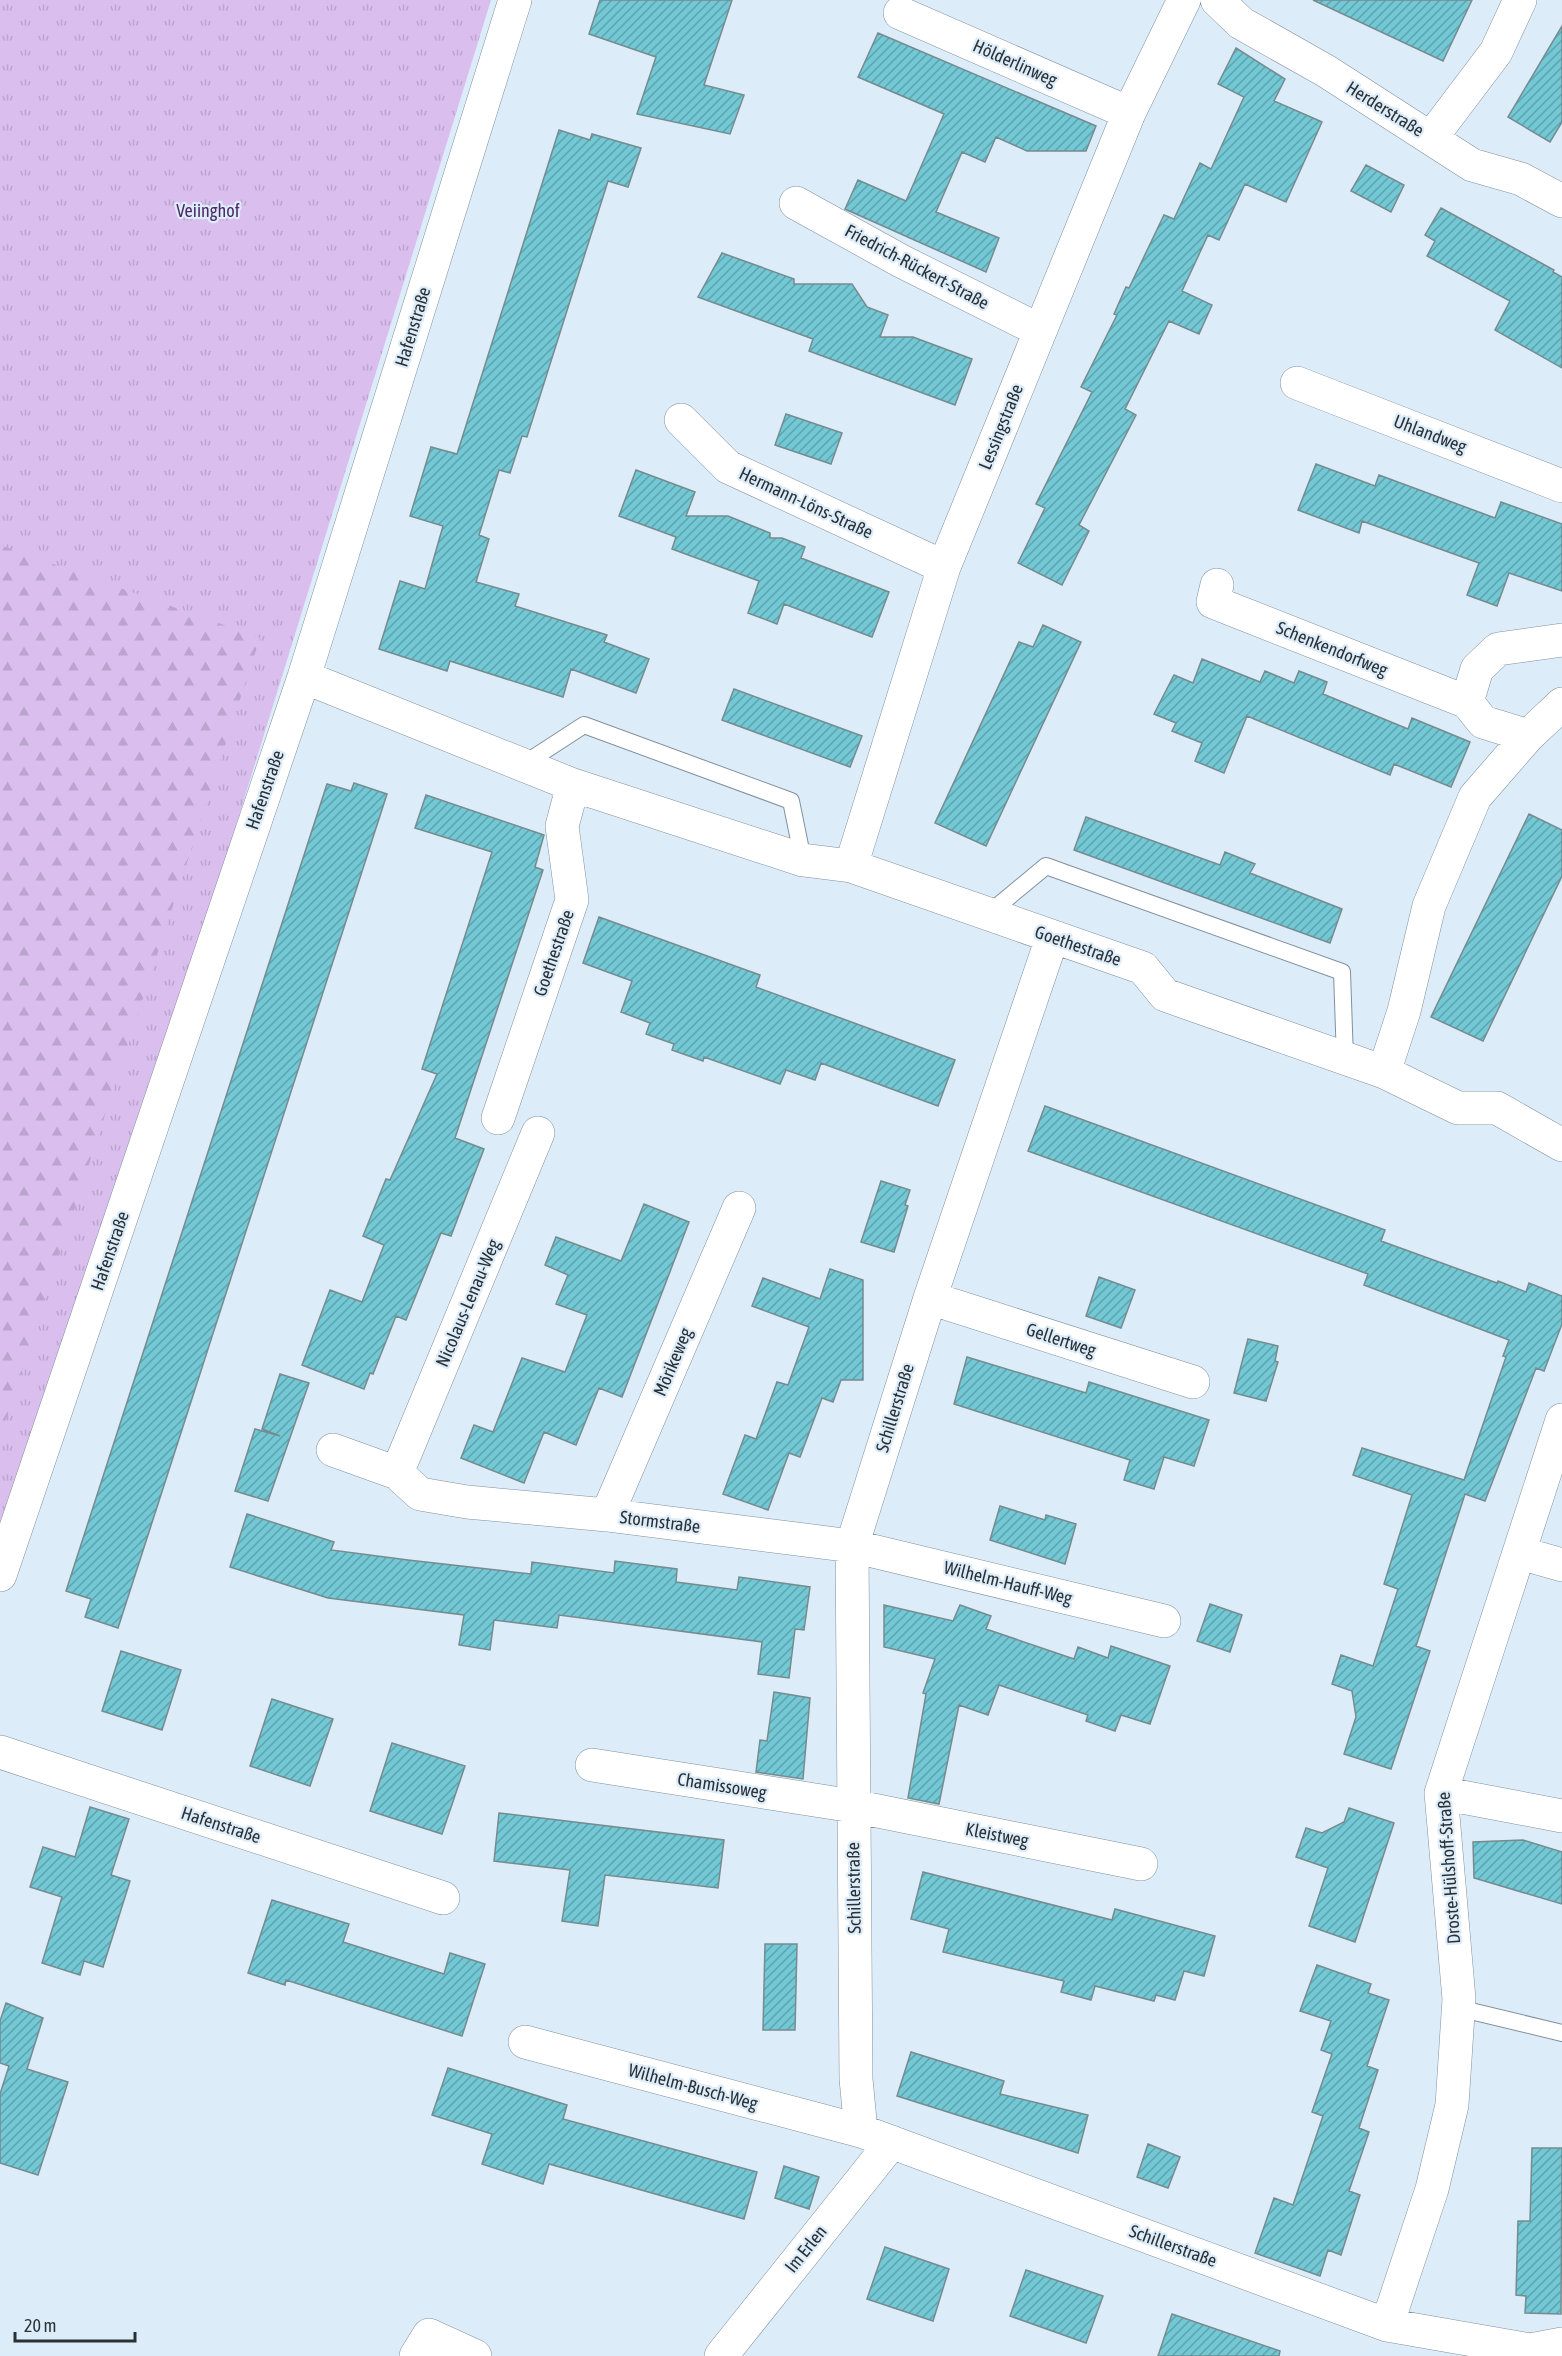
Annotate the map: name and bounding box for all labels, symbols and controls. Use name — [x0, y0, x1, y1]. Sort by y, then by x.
street label: Hölderlinweg — [970, 35, 1061, 90]
street label: Herderstraße — [1343, 76, 1428, 141]
park label: Veiinghof — [176, 200, 240, 221]
street label: Friedrich-Rückert-Straße — [842, 220, 993, 313]
street label: Hafenstraße — [390, 284, 435, 369]
street label: Lessingstraße — [974, 381, 1027, 472]
street label: Uhlandweg — [1391, 410, 1470, 457]
street label: Hermann-Löns-Straße — [736, 462, 876, 543]
street label: Schenkendorfweg — [1274, 617, 1391, 680]
street label: Hafenstraße — [241, 748, 288, 832]
street label: Goethestraße — [529, 907, 578, 999]
street label: Goethestraße — [1032, 921, 1124, 970]
street label: Hafenstraße — [86, 1209, 133, 1293]
street label: Nicolaus-Lenau-Weg — [431, 1236, 504, 1370]
street label: Gellertweg — [1024, 1318, 1099, 1361]
street label: Mörikeweg — [649, 1324, 696, 1399]
street label: Schillerstraße — [871, 1361, 918, 1455]
street label: Stormstraße — [619, 1506, 701, 1537]
street label: Wilhelm-Hauff-Weg — [942, 1556, 1075, 1609]
street label: Chamissoweg — [676, 1768, 768, 1803]
street label: Droste-Hülshoff-Straße — [1433, 1791, 1464, 1945]
street label: Hafenstraße — [179, 1802, 263, 1847]
street label: Kleistweg — [964, 1818, 1031, 1851]
street label: Schillerstraße — [842, 1842, 865, 1934]
street label: Wilhelm-Busch-Weg — [626, 2059, 760, 2114]
street label: Schillerstraße — [1127, 2220, 1220, 2271]
street label: Im Erlen — [780, 2221, 831, 2276]
scale bar — [15, 2305, 135, 2343]
text: 20 m — [24, 2315, 56, 2336]

